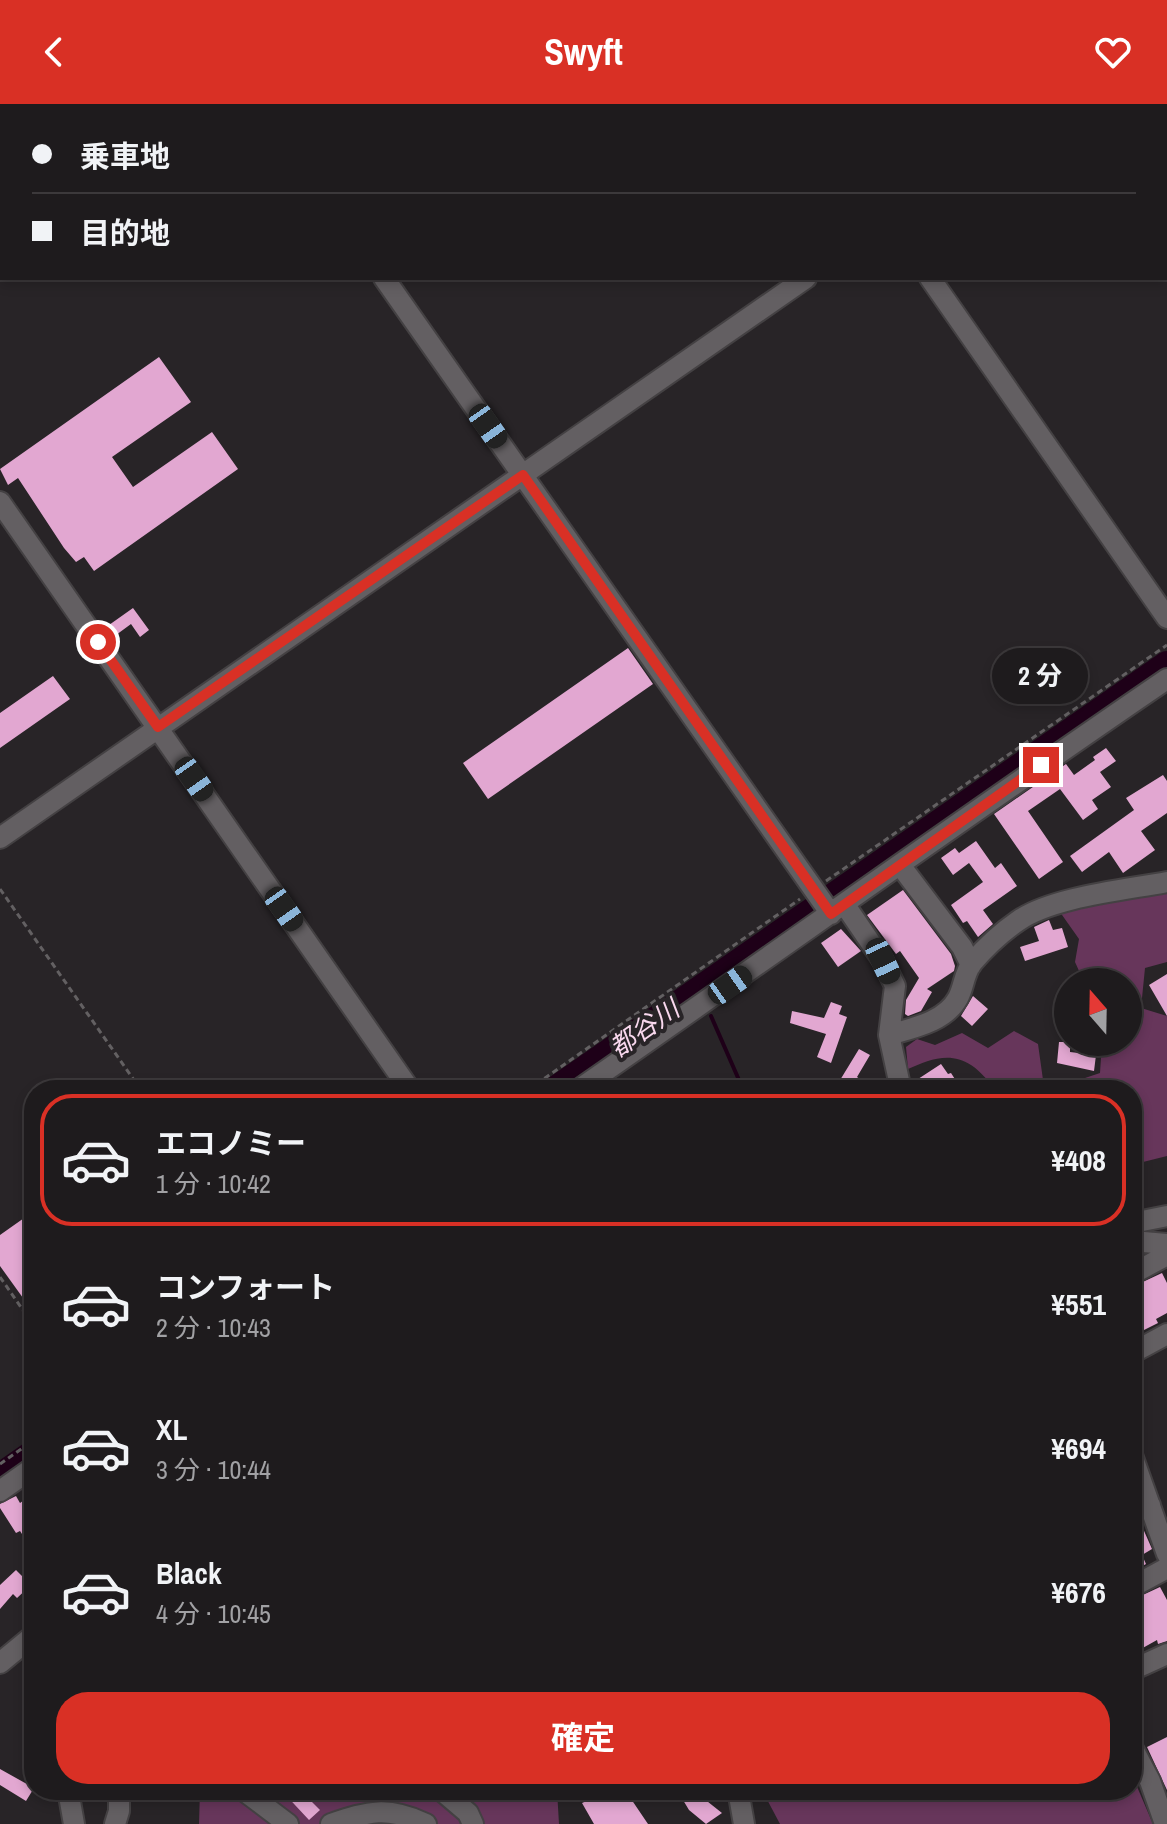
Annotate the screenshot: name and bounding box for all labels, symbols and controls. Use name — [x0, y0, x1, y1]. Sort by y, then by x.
text: Swyft — [544, 28, 623, 76]
icon: back — [32, 30, 76, 74]
icon: heart — [1091, 30, 1135, 74]
text: 乗車地 — [80, 136, 170, 176]
text: 目的地 — [80, 213, 170, 253]
car — [464, 399, 512, 453]
route start — [80, 624, 116, 660]
callout: 2 分 — [993, 649, 1089, 705]
text: 2 分 — [1018, 658, 1062, 693]
route end — [1023, 747, 1059, 783]
car — [170, 752, 218, 806]
car — [260, 882, 308, 936]
car — [862, 934, 904, 988]
car — [703, 961, 757, 1009]
north arrow — [1054, 968, 1142, 1056]
map controls — [1054, 968, 1142, 1056]
water label: 都谷川 — [602, 990, 688, 1065]
text: エコノミー — [156, 1123, 306, 1163]
icon: car — [60, 1124, 132, 1196]
text: ¥408 — [1051, 1140, 1106, 1180]
text: 1 分 · 10:42 — [156, 1166, 271, 1201]
text: コンフォート — [156, 1267, 335, 1307]
icon: car — [60, 1268, 132, 1340]
text: ¥551 — [1051, 1284, 1106, 1324]
text: 2 分 · 10:43 — [156, 1310, 271, 1345]
text: XL — [156, 1409, 187, 1449]
icon: car — [60, 1412, 132, 1484]
text: ¥694 — [1051, 1428, 1106, 1468]
text: 3 分 · 10:44 — [156, 1452, 271, 1487]
text: Black — [156, 1553, 222, 1593]
icon: car — [60, 1556, 132, 1628]
text: ¥676 — [1051, 1572, 1106, 1612]
text: 4 分 · 10:45 — [156, 1596, 271, 1631]
button: 確定 — [56, 1692, 1110, 1784]

